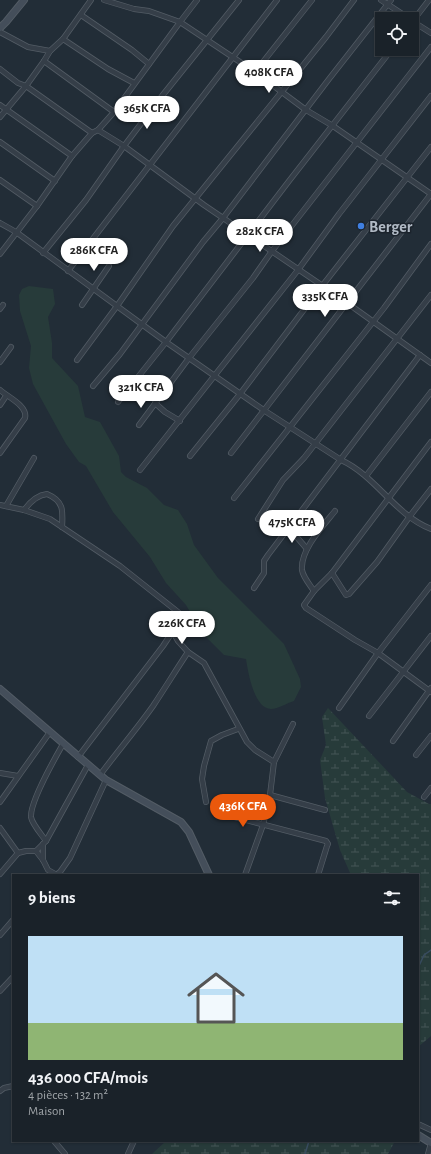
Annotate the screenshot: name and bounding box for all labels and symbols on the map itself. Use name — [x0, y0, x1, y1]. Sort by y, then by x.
pin: 408K CFA — [228, 60, 310, 94]
pin: 365K CFA — [106, 96, 188, 130]
pin: 282K CFA — [219, 219, 301, 253]
place label: Berger — [369, 219, 413, 235]
marker: Berger — [356, 221, 366, 231]
pin: 286K CFA — [53, 238, 135, 272]
pin: 335K CFA — [284, 284, 366, 318]
pin: 321K CFA — [100, 375, 182, 409]
pin: 475K CFA — [251, 510, 333, 544]
pin: 226K CFA — [141, 611, 223, 645]
pin: 436K CFA — [202, 794, 284, 828]

